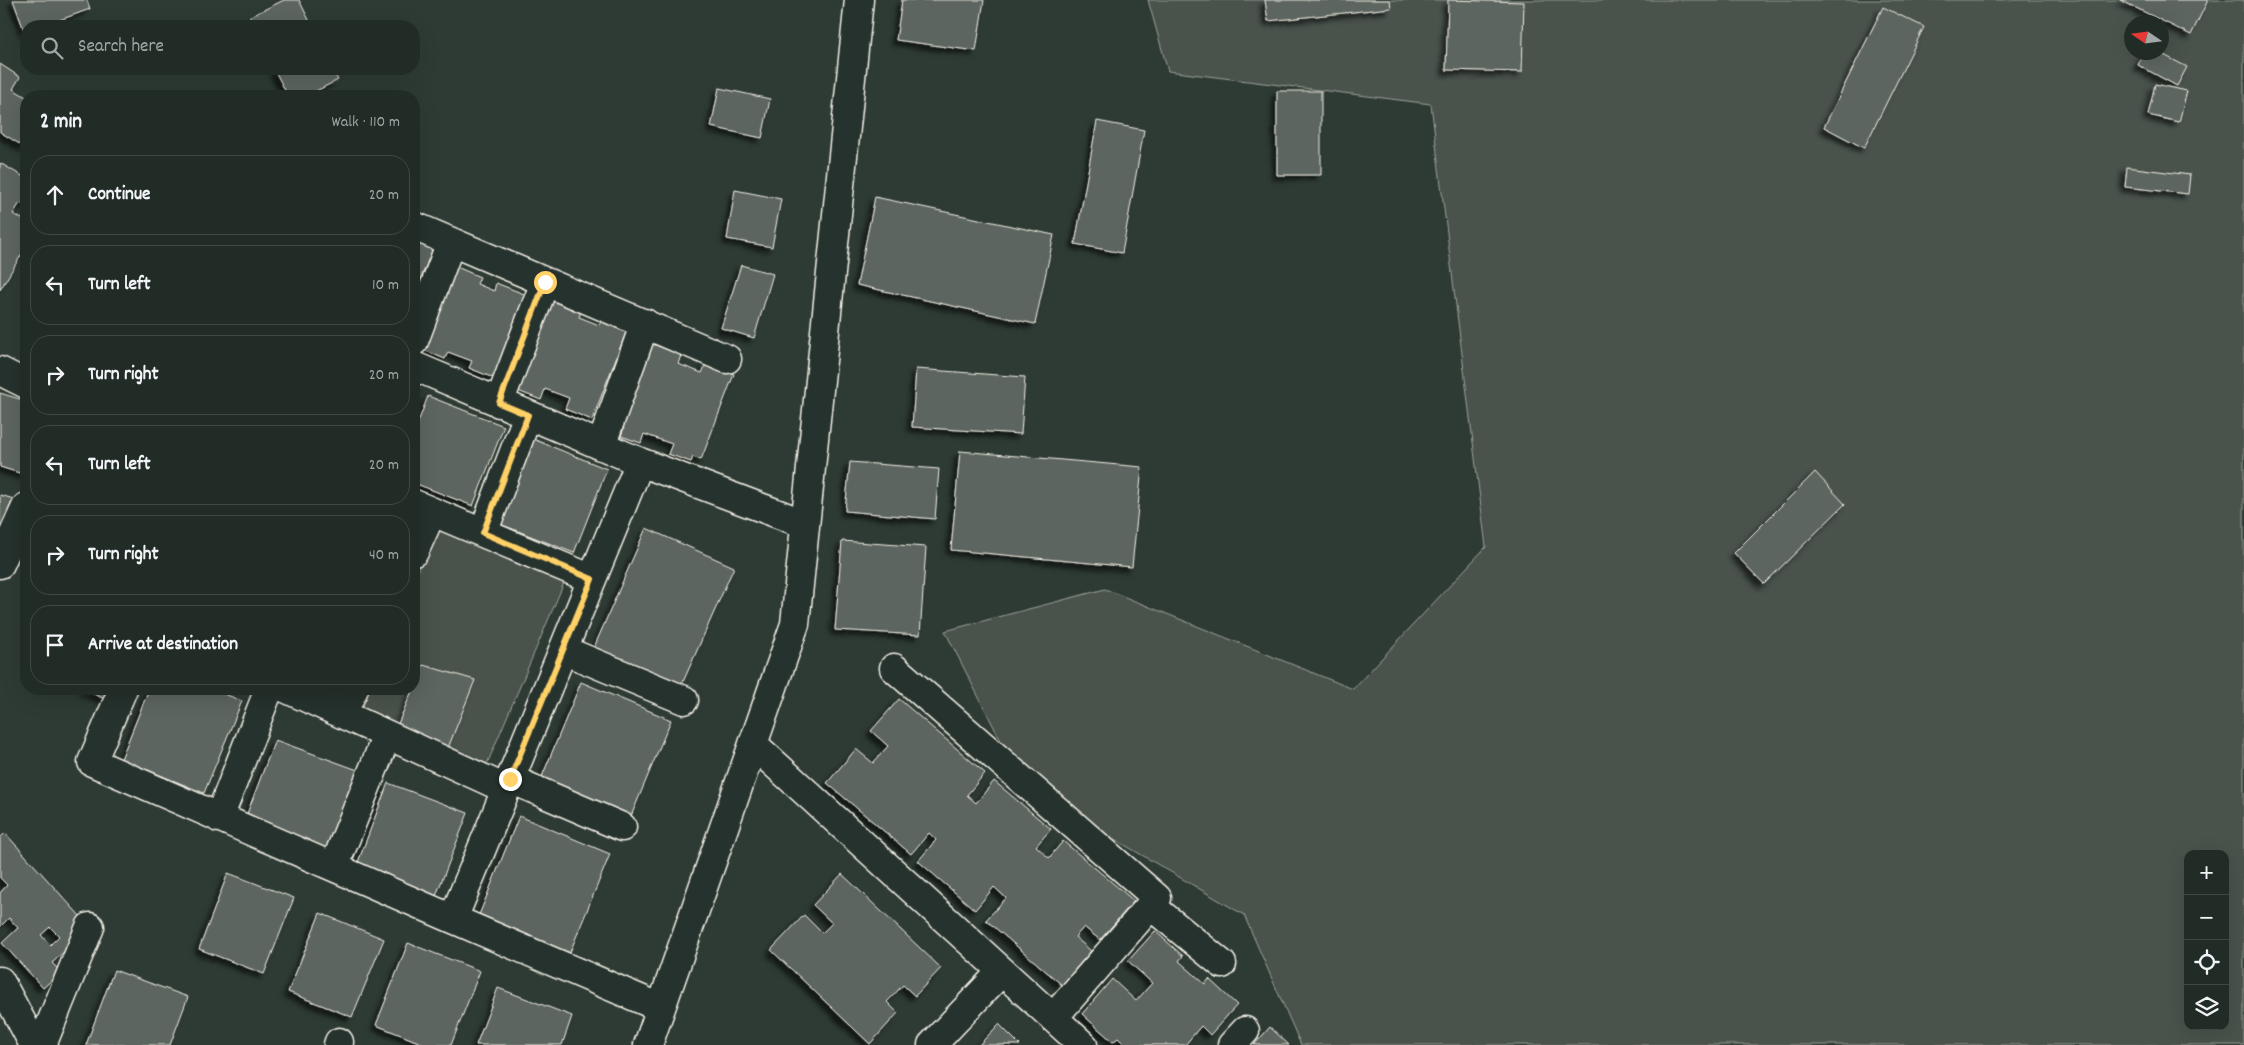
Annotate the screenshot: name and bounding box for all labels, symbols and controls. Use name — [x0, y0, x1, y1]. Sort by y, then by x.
north arrow — [2124, 15, 2169, 60]
search box — [20, 20, 420, 75]
icon: search — [38, 34, 66, 62]
text: Search here — [78, 34, 164, 61]
text: 2 min — [40, 108, 82, 138]
text: Walk · 110 m — [332, 111, 400, 134]
icon: ahead — [41, 181, 69, 209]
text: Continue — [88, 182, 150, 209]
text: 20 m — [369, 184, 399, 207]
icon: left — [41, 271, 69, 299]
route start — [534, 271, 557, 294]
text: Turn left — [88, 272, 151, 299]
text: 10 m — [372, 274, 399, 297]
icon: right — [41, 361, 69, 389]
text: Turn right — [88, 362, 159, 389]
text: 20 m — [369, 364, 399, 387]
icon: left — [41, 451, 69, 479]
text: Turn left — [88, 452, 151, 479]
text: 20 m — [369, 454, 399, 477]
icon: right — [41, 541, 69, 569]
text: Turn right — [88, 542, 159, 569]
text: 40 m — [369, 544, 399, 567]
icon: arrive — [41, 631, 69, 659]
text: Arrive at destination — [88, 632, 238, 659]
route end — [499, 768, 522, 791]
map controls — [2184, 850, 2229, 1030]
button: + — [2184, 850, 2229, 895]
button: − — [2184, 895, 2229, 940]
button: locate — [2184, 940, 2229, 985]
button: layers — [2184, 985, 2229, 1030]

